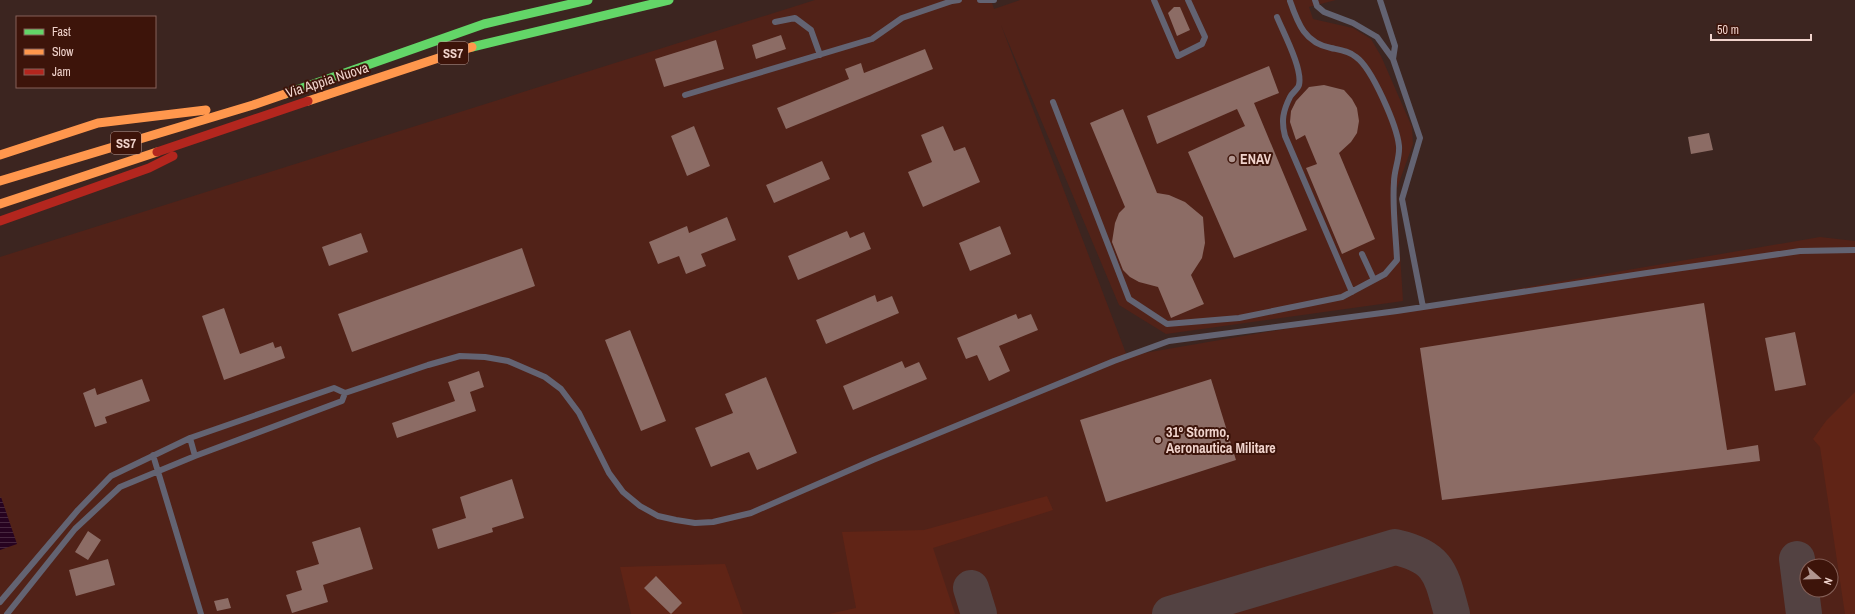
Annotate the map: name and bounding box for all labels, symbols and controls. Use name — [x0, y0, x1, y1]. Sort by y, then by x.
legend — [16, 16, 156, 88]
scale bar — [1711, 16, 1811, 42]
text: 50 m — [1717, 22, 1739, 38]
text: Fast — [52, 24, 71, 40]
road number: SS7 — [438, 42, 468, 64]
text: Slow — [52, 44, 74, 60]
street label: Via Appia Nuova — [283, 58, 371, 102]
text: Jam — [52, 64, 71, 80]
road number: SS7 — [111, 132, 141, 154]
place label: ENAV — [1240, 150, 1271, 168]
marker: ENAV — [1227, 154, 1237, 164]
place label: 31º Stormo, Aeronautica Militare — [1166, 423, 1276, 457]
marker: 31º Stormo, Aeronautica Militare — [1153, 435, 1163, 445]
north arrow — [1799, 558, 1839, 598]
text: N — [1821, 576, 1836, 587]

